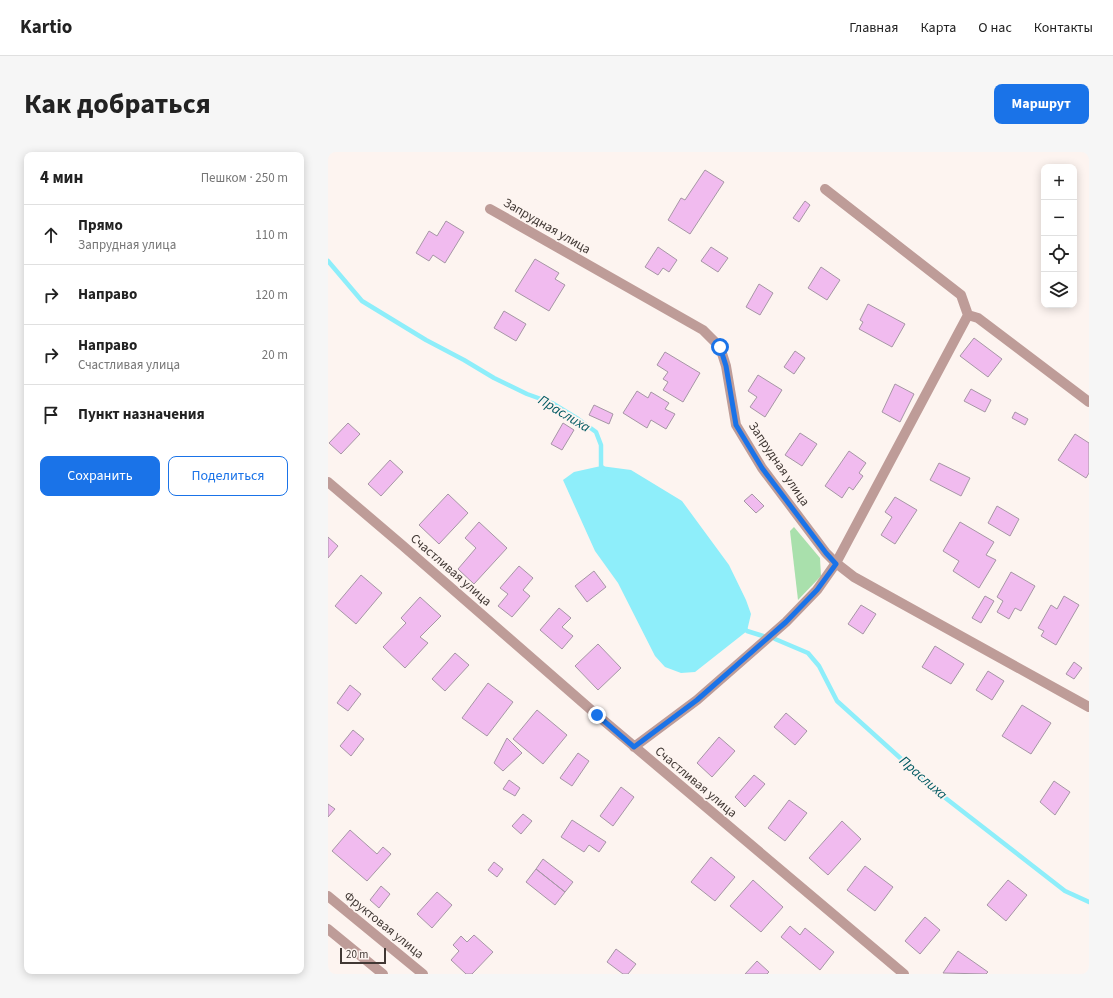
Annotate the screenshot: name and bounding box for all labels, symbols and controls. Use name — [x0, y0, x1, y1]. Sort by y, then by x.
text: Kartio — [20, 14, 72, 41]
text: Главная — [849, 18, 898, 38]
text: Карта — [920, 18, 956, 38]
text: О нас — [978, 18, 1012, 38]
text: Контакты — [1034, 18, 1093, 38]
text: Как добраться — [24, 84, 211, 124]
button: Маршрут — [994, 84, 1089, 124]
map controls — [1041, 164, 1077, 308]
button: + — [1041, 164, 1077, 200]
text: 4 мин — [40, 166, 83, 190]
text: Пешком · 250 m — [201, 169, 288, 187]
street label: Запрудная улица — [500, 194, 594, 258]
button: − — [1041, 200, 1077, 236]
text: Прямо — [78, 215, 123, 236]
icon: ahead — [40, 224, 62, 246]
text: 110 m — [255, 226, 288, 244]
text: Запрудная улица — [78, 236, 176, 254]
button: locate — [1041, 236, 1077, 272]
button: layers — [1041, 272, 1077, 308]
icon: right — [40, 284, 62, 306]
text: Направо — [78, 284, 137, 305]
text: 120 m — [255, 286, 288, 304]
text: Направо — [78, 335, 137, 356]
route start — [711, 338, 729, 356]
icon: right — [40, 344, 62, 366]
text: 20 m — [262, 346, 288, 364]
text: Счастливая улица — [78, 356, 180, 374]
water label: Праслиха — [534, 391, 594, 438]
icon: arrive — [40, 404, 62, 426]
text: Пункт назначения — [78, 404, 205, 425]
street label: Запрудная улица — [744, 418, 814, 510]
button: Сохранить — [40, 456, 160, 496]
button: Поделиться — [168, 456, 288, 496]
street label: Счастливая улица — [407, 530, 495, 610]
route end — [588, 706, 606, 724]
street label: Счастливая улица — [651, 742, 741, 822]
water label: Праслиха — [895, 752, 952, 805]
street label: Фруктовая улица — [340, 887, 428, 963]
scale bar — [340, 946, 386, 965]
text: 20 m — [346, 947, 368, 962]

